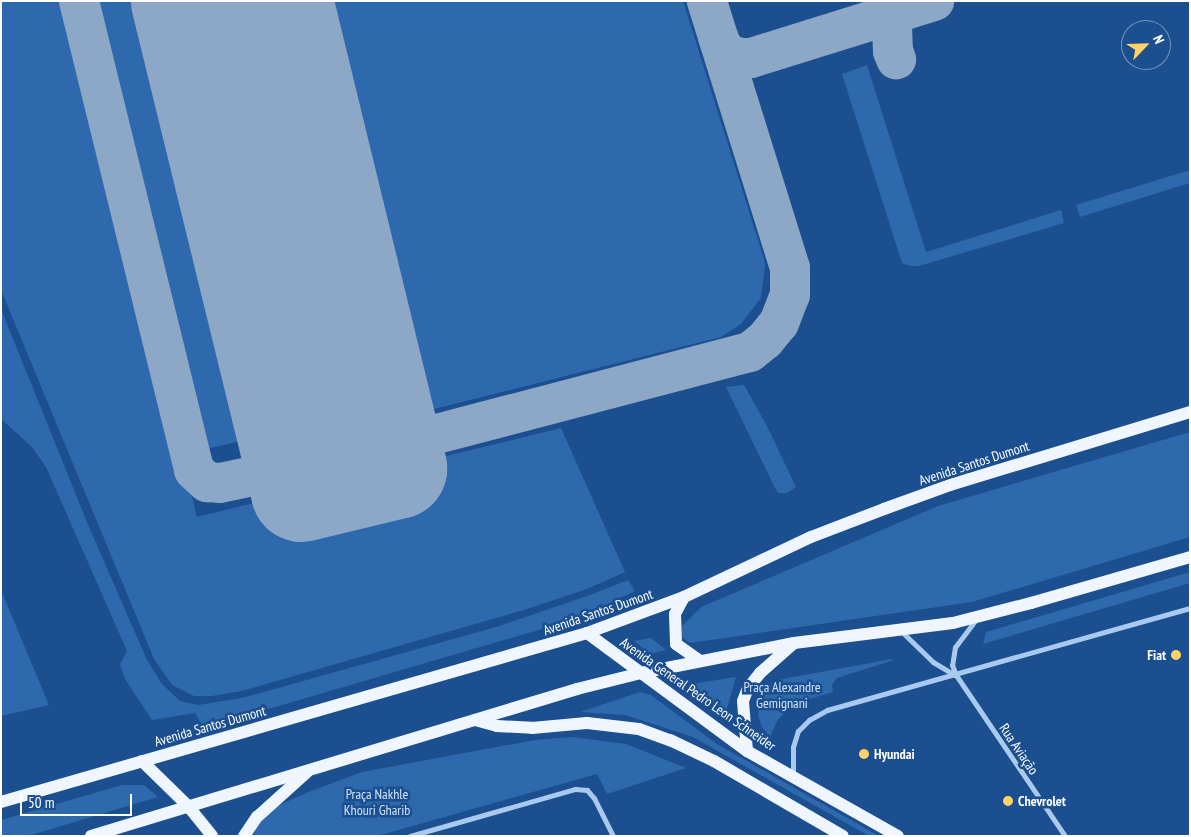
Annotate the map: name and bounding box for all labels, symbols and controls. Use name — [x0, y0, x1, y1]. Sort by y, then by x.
north arrow — [1121, 20, 1171, 70]
text: N — [1149, 32, 1169, 46]
street label: Avenida Santos Dumont — [917, 437, 1031, 489]
street label: Avenida Santos Dumont — [541, 585, 655, 639]
street label: Avenida General Pedro Leon Schneider — [617, 634, 779, 754]
place label: Fiat — [1147, 647, 1166, 663]
marker: Fiat — [1170, 649, 1182, 661]
park label: Praça Alexandre Gemignani — [743, 679, 821, 712]
street label: Avenida Santos Dumont — [152, 702, 268, 750]
street label: Rua Aviação — [996, 720, 1042, 778]
place label: Hyundai — [874, 746, 915, 762]
marker: Hyundai — [858, 748, 870, 760]
scale bar — [22, 784, 135, 816]
park label: Praça Nakhle Khouri Gharib — [344, 786, 410, 819]
text: 50 m — [28, 793, 54, 812]
place label: Chevrolet — [1018, 793, 1066, 809]
marker: Chevrolet — [1002, 795, 1014, 807]

